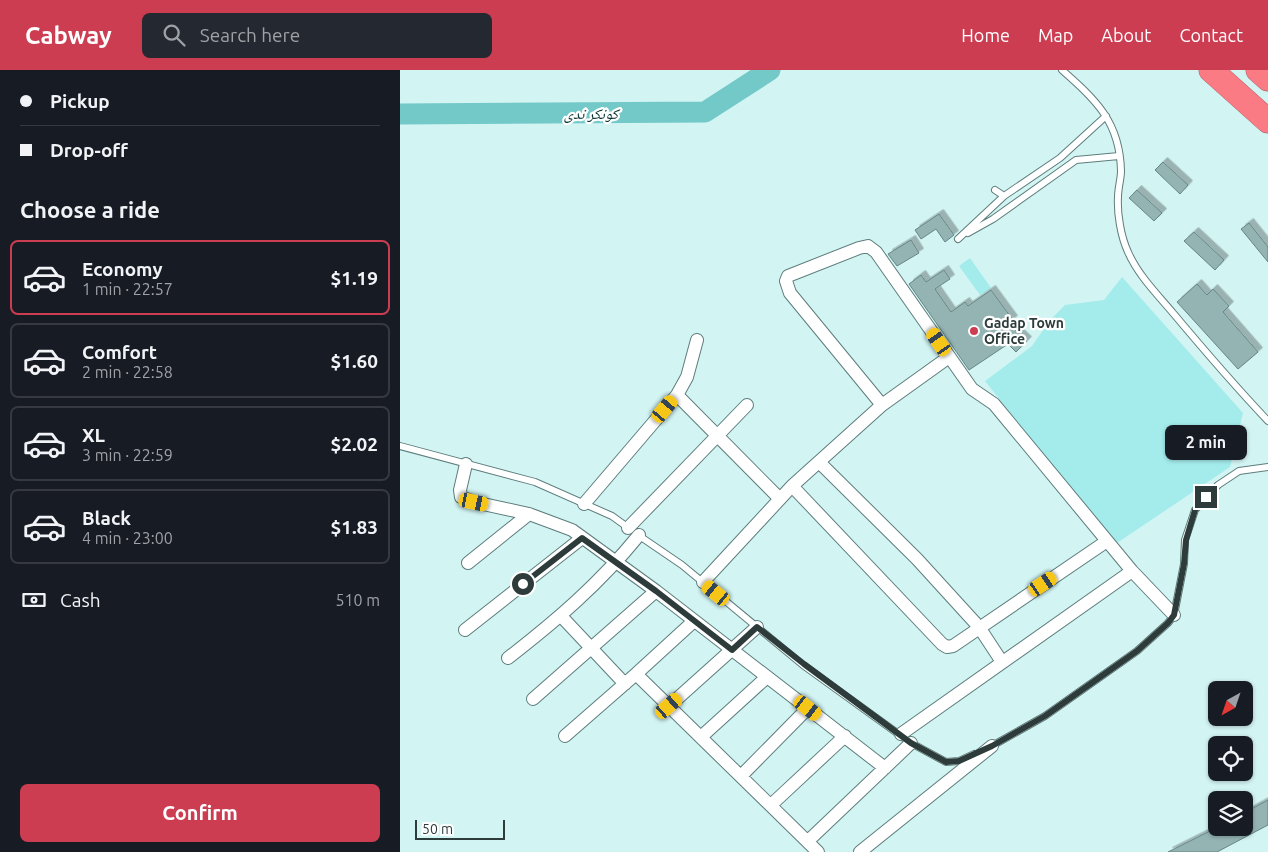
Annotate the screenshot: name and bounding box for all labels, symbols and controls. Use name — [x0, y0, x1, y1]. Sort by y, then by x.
search box — [142, 13, 492, 58]
icon: search — [160, 21, 188, 49]
text: Cabway — [25, 22, 112, 49]
text: Search here — [200, 24, 300, 46]
text: Home — [961, 25, 1010, 45]
text: Map — [1038, 25, 1073, 45]
text: About — [1101, 25, 1151, 45]
text: Contact — [1179, 25, 1243, 45]
text: Pickup — [50, 90, 110, 112]
water label: کونکر ندی — [564, 105, 621, 123]
text: Drop-off — [50, 139, 128, 161]
text: Choose a ride — [20, 197, 160, 222]
icon: car — [22, 255, 67, 300]
text: Economy — [82, 258, 163, 280]
text: $1.19 — [330, 267, 378, 289]
text: 1 min · 22:57 — [82, 280, 173, 298]
place label: Gadap Town Office — [984, 315, 1064, 347]
car — [924, 325, 953, 359]
marker: Gadap Town Office — [968, 325, 980, 337]
icon: car — [22, 338, 67, 383]
text: Comfort — [82, 341, 157, 363]
text: $1.60 — [330, 350, 378, 372]
text: 2 min · 22:58 — [82, 363, 173, 381]
car — [649, 393, 680, 425]
icon: car — [22, 421, 67, 466]
text: XL — [82, 424, 105, 446]
callout: 2 min — [1165, 424, 1247, 460]
text: $2.02 — [330, 433, 378, 455]
text: 2 min — [1186, 433, 1226, 451]
text: 3 min · 22:59 — [82, 446, 173, 464]
route end — [1195, 486, 1217, 508]
car — [457, 492, 490, 512]
icon: car — [22, 504, 67, 549]
text: Black — [82, 507, 131, 529]
text: $1.83 — [330, 516, 378, 538]
text: 4 min · 23:00 — [82, 529, 173, 547]
car — [1026, 569, 1059, 599]
route start — [512, 573, 534, 595]
car — [699, 578, 732, 608]
icon: cash — [20, 586, 48, 614]
text: Cash — [60, 589, 101, 611]
text: 510 m — [335, 591, 380, 609]
north arrow — [1208, 681, 1252, 726]
map controls — [1208, 681, 1253, 836]
car — [652, 690, 685, 722]
car — [791, 693, 824, 723]
button: locate — [1208, 736, 1253, 781]
button: Confirm — [20, 784, 380, 842]
button: layers — [1208, 791, 1253, 836]
scale bar — [415, 817, 505, 840]
text: 50 m — [422, 821, 453, 837]

